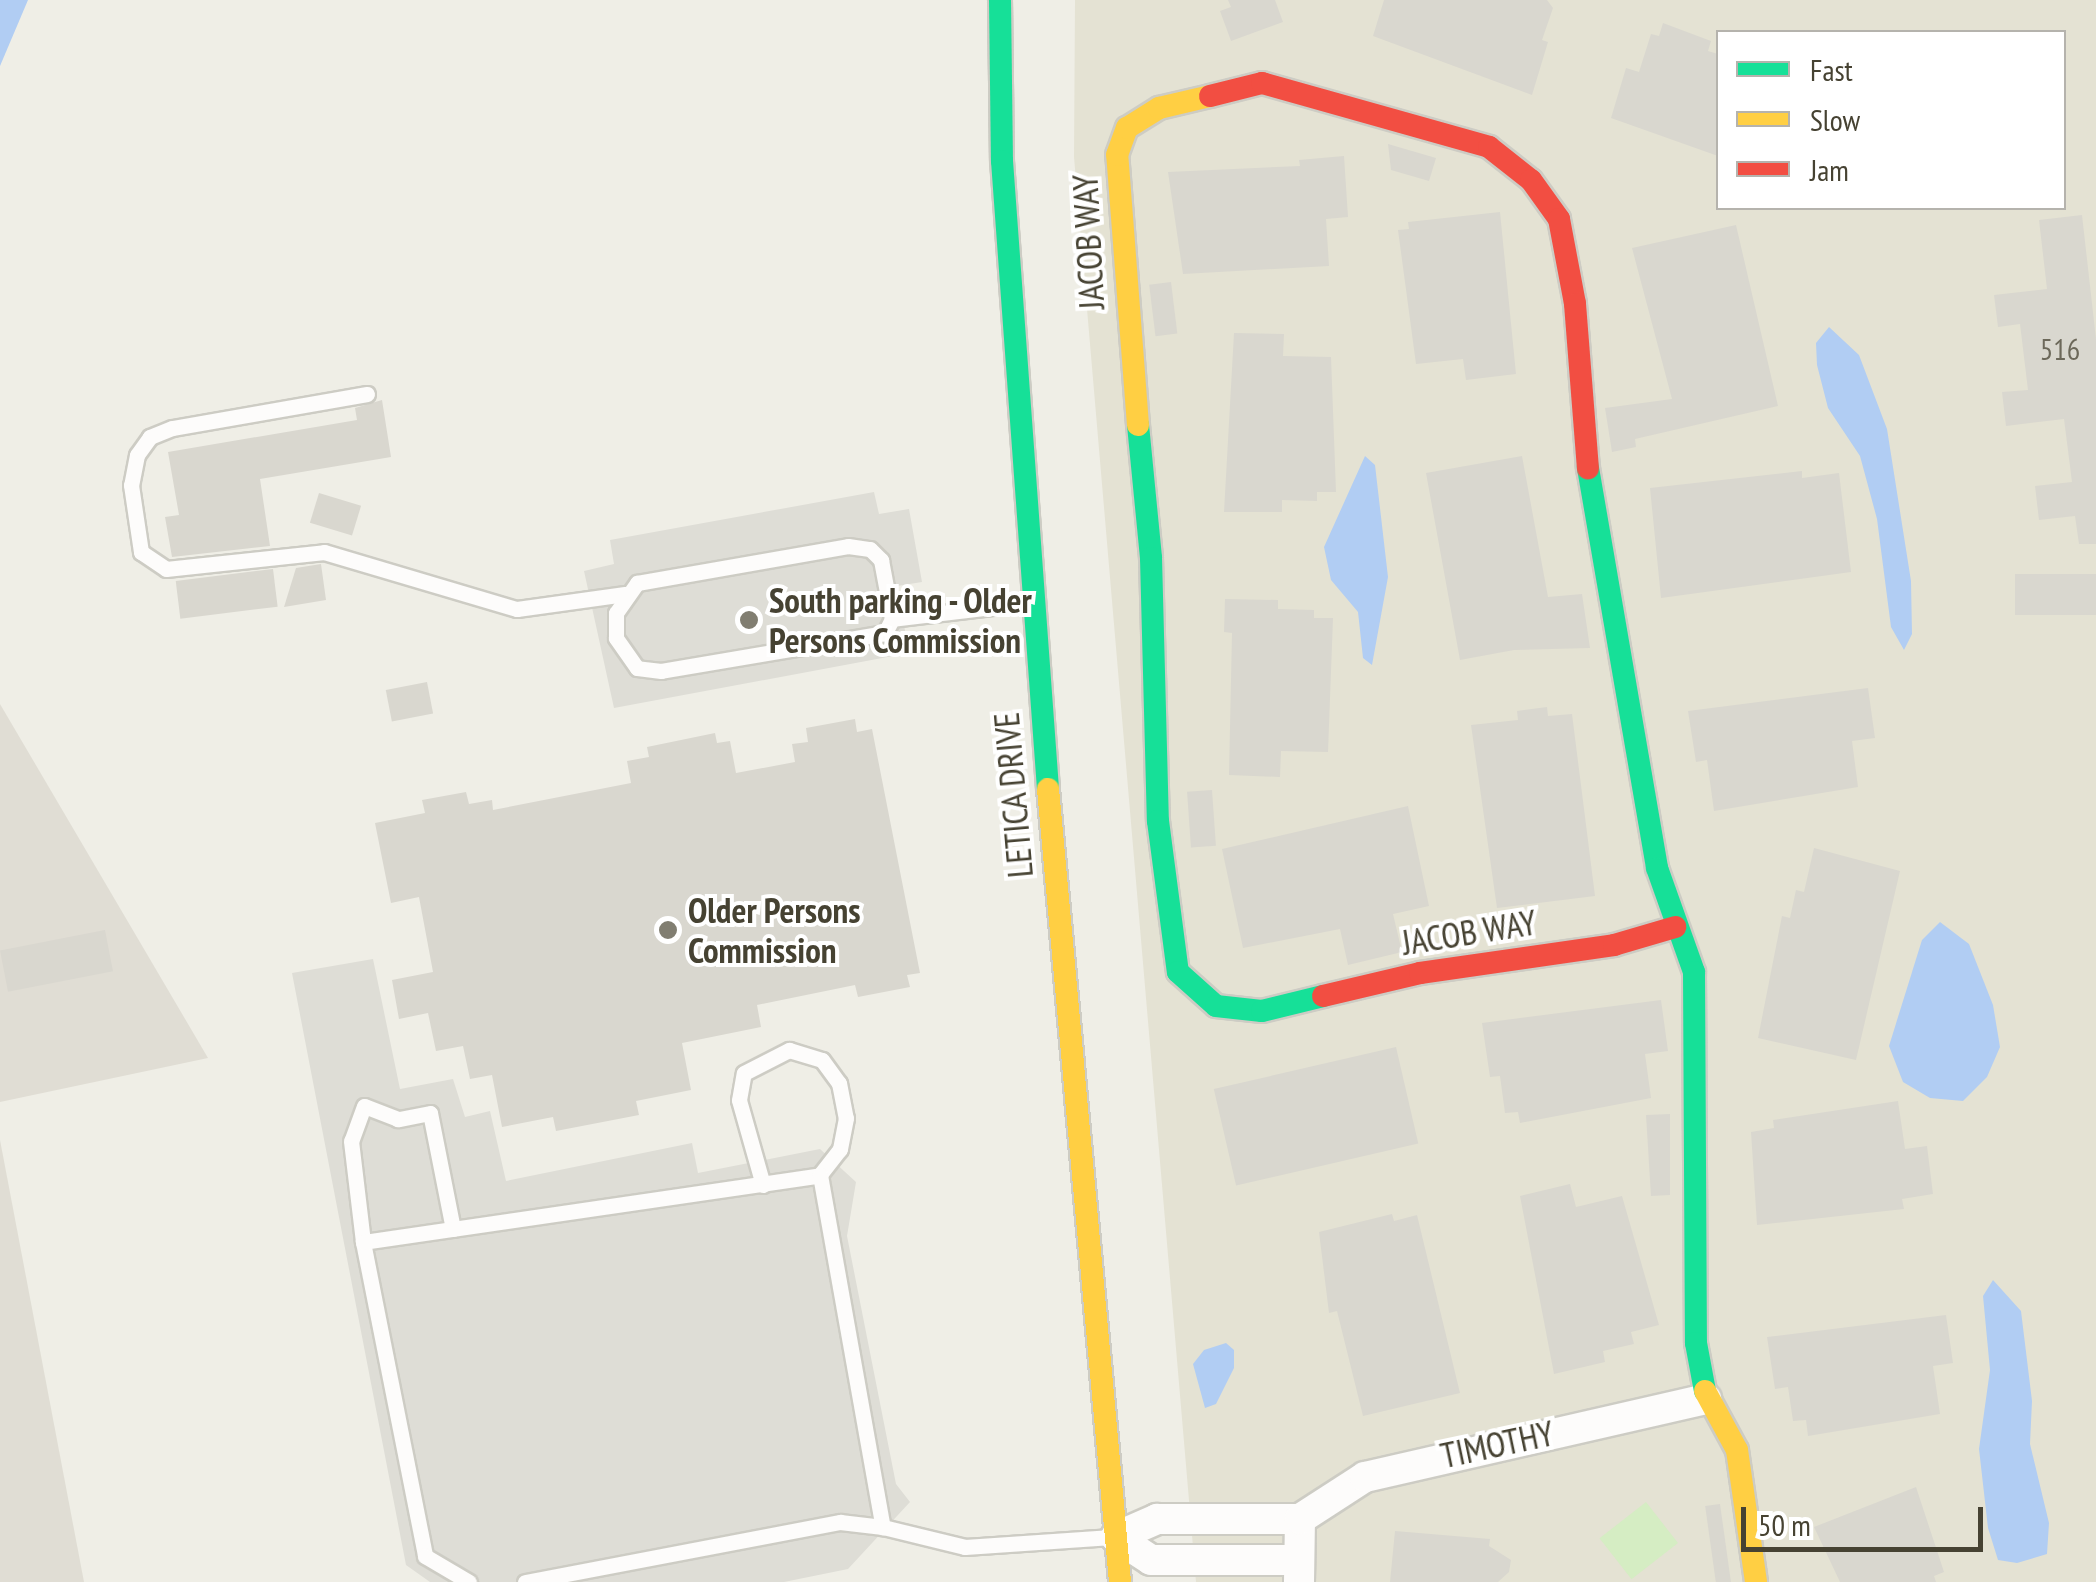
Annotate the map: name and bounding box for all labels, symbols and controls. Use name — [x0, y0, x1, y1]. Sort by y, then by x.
legend — [1716, 30, 2066, 210]
text: Fast — [1810, 50, 1853, 89]
text: Slow — [1810, 100, 1860, 139]
text: Jam — [1810, 150, 1849, 189]
street label: JACOB WAY — [1063, 173, 1113, 311]
house number: 516 — [2040, 331, 2080, 367]
place label: South parking - Older Persons Commission — [769, 579, 1036, 661]
marker: South parking - Older Persons Commission — [738, 609, 760, 631]
street label: LETICA DRIVE — [985, 710, 1041, 880]
place label: Older Persons Commission — [688, 889, 861, 971]
street label: JACOB WAY — [1399, 901, 1539, 963]
marker: Older Persons Commission — [657, 919, 679, 941]
street label: TIMOTHY — [1437, 1412, 1557, 1476]
scale bar — [1746, 1487, 1988, 1549]
text: 50 m — [1758, 1505, 1811, 1544]

